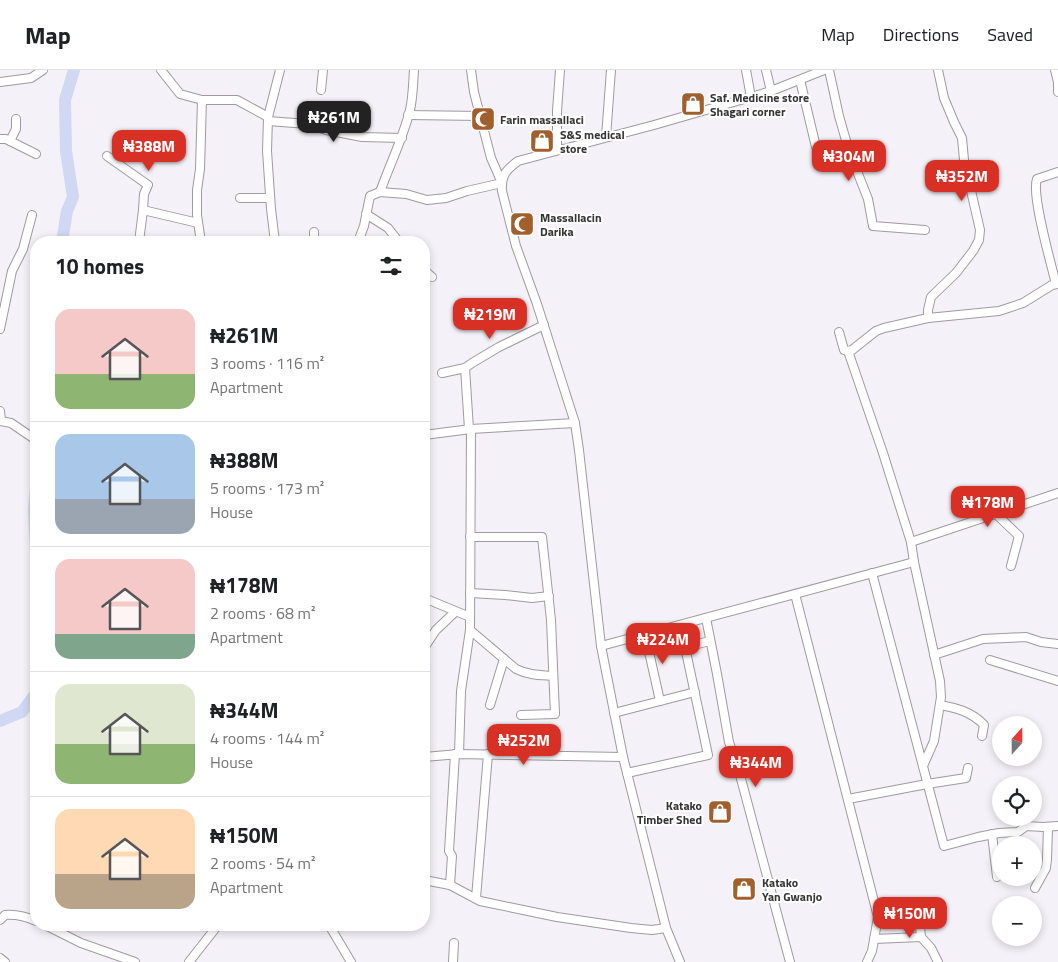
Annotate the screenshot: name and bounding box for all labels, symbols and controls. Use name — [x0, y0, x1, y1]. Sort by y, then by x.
text: Map — [25, 17, 71, 53]
text: Map — [821, 21, 855, 48]
text: Directions — [883, 21, 959, 48]
text: Saved — [987, 21, 1033, 48]
place label: Saf. Medicine store Shagari corner — [710, 88, 809, 121]
shop icon: Saf. Medicine store Shagari corner — [680, 91, 706, 117]
pin: ₦261M — [299, 100, 369, 143]
text: ₦261M — [308, 105, 360, 129]
mosque icon: Farin massallaci — [470, 106, 496, 132]
place label: Farin massallaci — [500, 110, 584, 129]
place label: S&S medical store — [560, 125, 625, 158]
shop icon: S&S medical store — [529, 128, 555, 154]
pin: ₦388M — [114, 129, 184, 172]
text: ₦388M — [123, 134, 175, 158]
pin: ₦304M — [814, 140, 884, 182]
text: ₦304M — [823, 144, 875, 168]
pin: ₦352M — [927, 160, 997, 202]
text: ₦352M — [936, 164, 988, 188]
place label: Massallacin Darika — [540, 208, 602, 241]
mosque icon: Massallacin Darika — [509, 211, 535, 237]
text: 10 homes — [55, 250, 144, 282]
icon: filters — [377, 252, 405, 280]
pin: ₦219M — [455, 298, 525, 340]
text: ₦219M — [464, 302, 516, 326]
text: ₦261M — [210, 319, 278, 351]
icon: home — [95, 329, 155, 389]
text: 3 rooms · 116 m² — [210, 351, 324, 375]
text: Apartment — [210, 375, 283, 399]
text: ₦388M — [210, 444, 278, 476]
icon: home — [95, 454, 155, 514]
text: 5 rooms · 173 m² — [210, 476, 324, 500]
pin: ₦178M — [953, 486, 1023, 528]
text: ₦178M — [962, 490, 1014, 514]
text: House — [210, 500, 253, 524]
text: ₦178M — [210, 569, 278, 601]
icon: home — [95, 579, 155, 639]
text: 2 rooms · 68 m² — [210, 601, 315, 625]
pin: ₦224M — [628, 622, 698, 665]
text: Apartment — [210, 625, 283, 649]
text: ₦224M — [637, 627, 689, 651]
text: ₦344M — [210, 694, 278, 726]
icon: home — [95, 704, 155, 764]
north arrow — [992, 716, 1042, 766]
map controls — [992, 716, 1042, 946]
pin: ₦252M — [489, 724, 559, 766]
text: 4 rooms · 144 m² — [210, 726, 324, 750]
text: ₦252M — [498, 728, 550, 752]
pin: ₦344M — [721, 746, 791, 788]
text: House — [210, 750, 253, 774]
text: ₦344M — [730, 750, 782, 774]
button: locate — [992, 776, 1042, 826]
place label: Katako Timber Shed — [637, 796, 702, 829]
shop icon: Katako Timber Shed — [707, 799, 733, 825]
text: ₦150M — [210, 819, 278, 851]
icon: home — [95, 829, 155, 889]
button: + — [992, 836, 1042, 886]
text: 2 rooms · 54 m² — [210, 851, 315, 875]
place label: Katako Yan Gwanjo — [762, 873, 822, 906]
text: Apartment — [210, 875, 283, 899]
shop icon: Katako Yan Gwanjo — [731, 876, 757, 902]
pin: ₦150M — [875, 896, 945, 939]
button: − — [992, 896, 1042, 946]
text: ₦150M — [884, 901, 936, 925]

